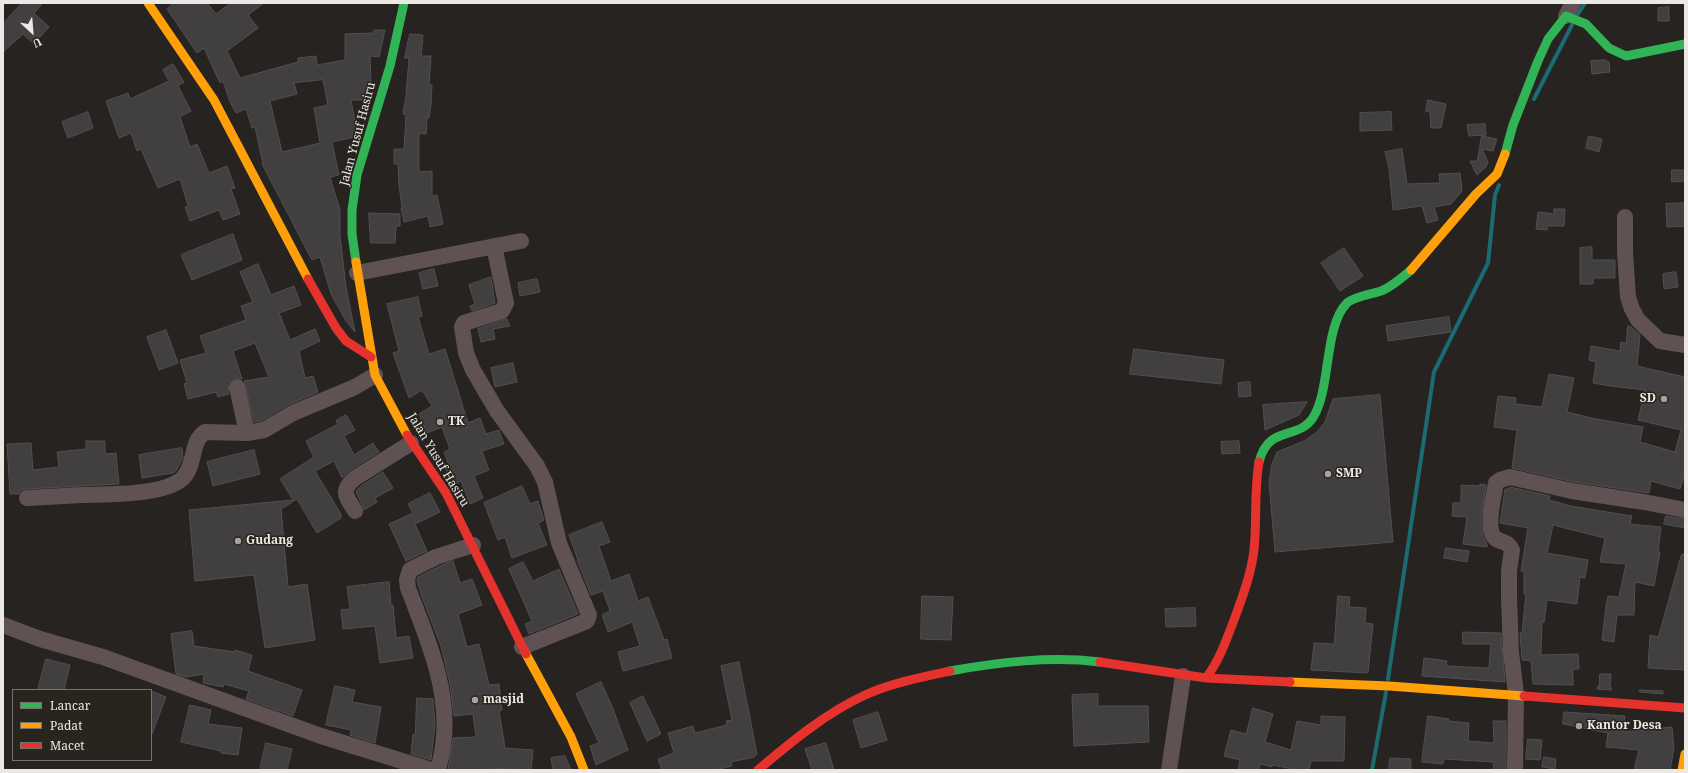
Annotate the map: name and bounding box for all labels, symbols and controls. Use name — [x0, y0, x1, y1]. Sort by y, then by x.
north arrow — [12, 12, 52, 52]
text: U — [30, 35, 44, 52]
street label: Jalan Yusuf Hasiru — [337, 81, 379, 187]
place label: SD — [1640, 392, 1656, 406]
marker: SD — [1659, 394, 1669, 404]
street label: Jalan Yusuf Hasiru — [404, 410, 472, 510]
place label: TK — [448, 415, 465, 429]
marker: TK — [435, 417, 445, 427]
place label: SMP — [1336, 467, 1362, 481]
marker: SMP — [1323, 469, 1333, 479]
place label: Gudang — [246, 534, 293, 548]
marker: Gudang — [233, 536, 243, 546]
legend — [12, 689, 152, 761]
place label: masjid — [483, 693, 524, 707]
marker: masjid — [470, 695, 480, 705]
text: Lancar — [50, 697, 90, 714]
text: Padat — [50, 717, 82, 734]
place label: Kantor Desa — [1587, 719, 1662, 733]
marker: Kantor Desa — [1574, 721, 1584, 731]
text: Macet — [50, 737, 85, 754]

